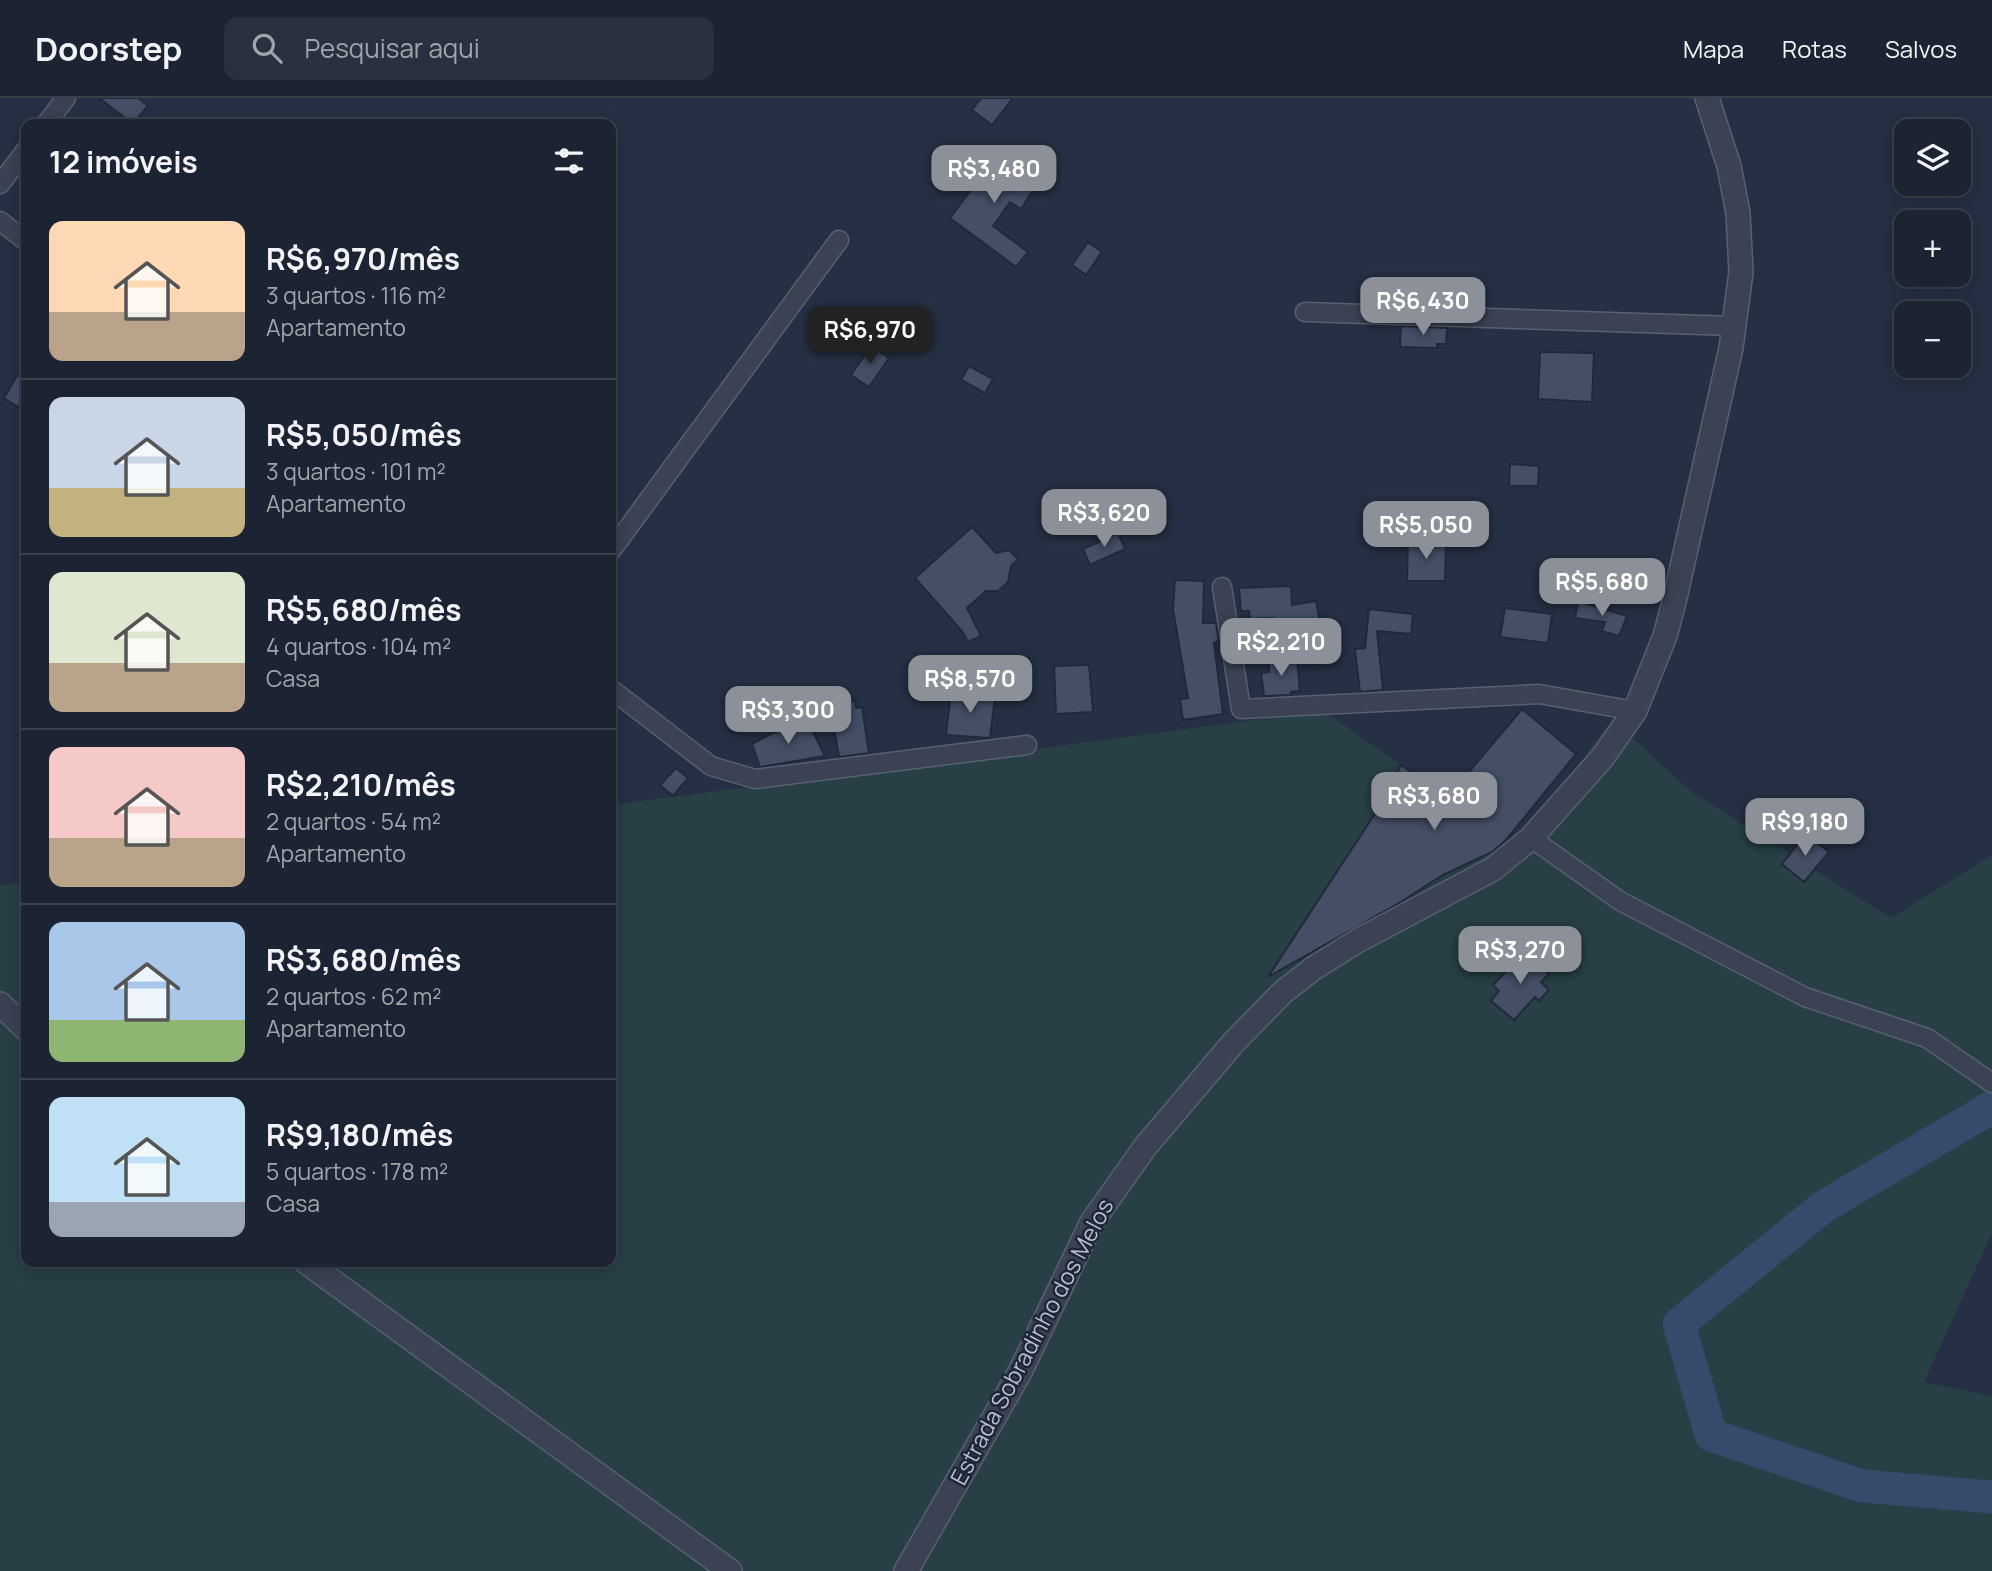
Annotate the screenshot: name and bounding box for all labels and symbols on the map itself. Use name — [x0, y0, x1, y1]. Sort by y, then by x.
pin: R$3,480 — [929, 146, 1059, 205]
pin: R$6,430 — [1358, 278, 1488, 337]
pin: R$6,970 — [805, 306, 935, 366]
pin: R$3,620 — [1039, 490, 1169, 549]
pin: R$5,050 — [1361, 502, 1491, 561]
pin: R$5,680 — [1537, 559, 1667, 618]
pin: R$2,210 — [1216, 618, 1346, 678]
pin: R$8,570 — [905, 656, 1035, 715]
pin: R$3,300 — [723, 686, 853, 746]
pin: R$3,680 — [1369, 772, 1499, 832]
pin: R$9,180 — [1740, 798, 1870, 858]
pin: R$3,270 — [1455, 926, 1585, 986]
street label: Estrada Sobradinho dos Melos — [942, 1193, 1120, 1490]

